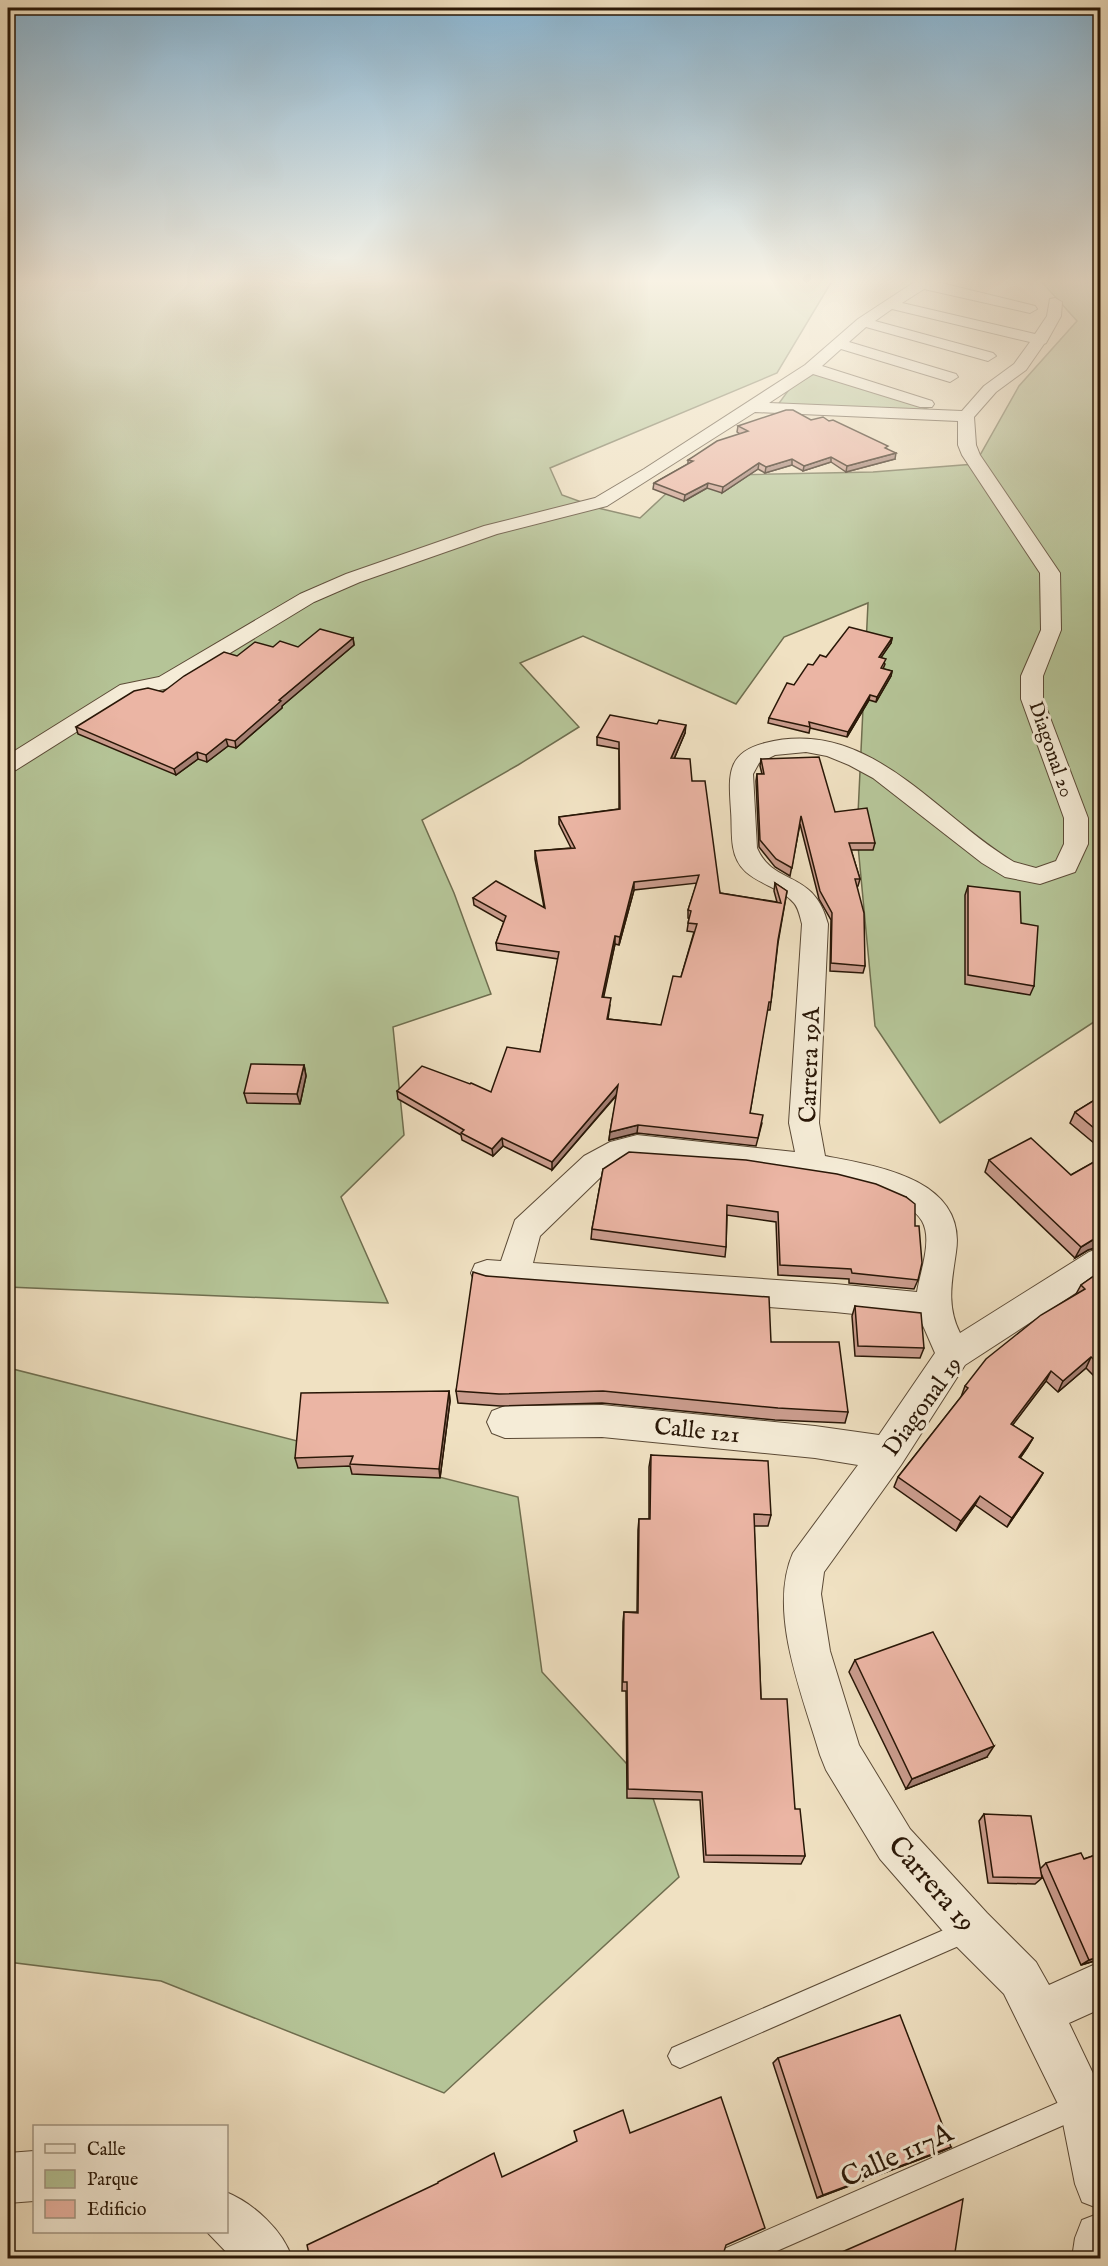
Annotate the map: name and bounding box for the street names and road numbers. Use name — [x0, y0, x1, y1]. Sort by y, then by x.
street label: Diagonal 20 — [1022, 698, 1079, 801]
street label: Carrera 19A — [793, 1006, 828, 1124]
street label: Diagonal 19 — [877, 1351, 970, 1463]
street label: Calle 121 — [652, 1412, 741, 1451]
street label: Carrera 19 — [880, 1829, 983, 1940]
street label: Calle 117A — [835, 2116, 960, 2197]

